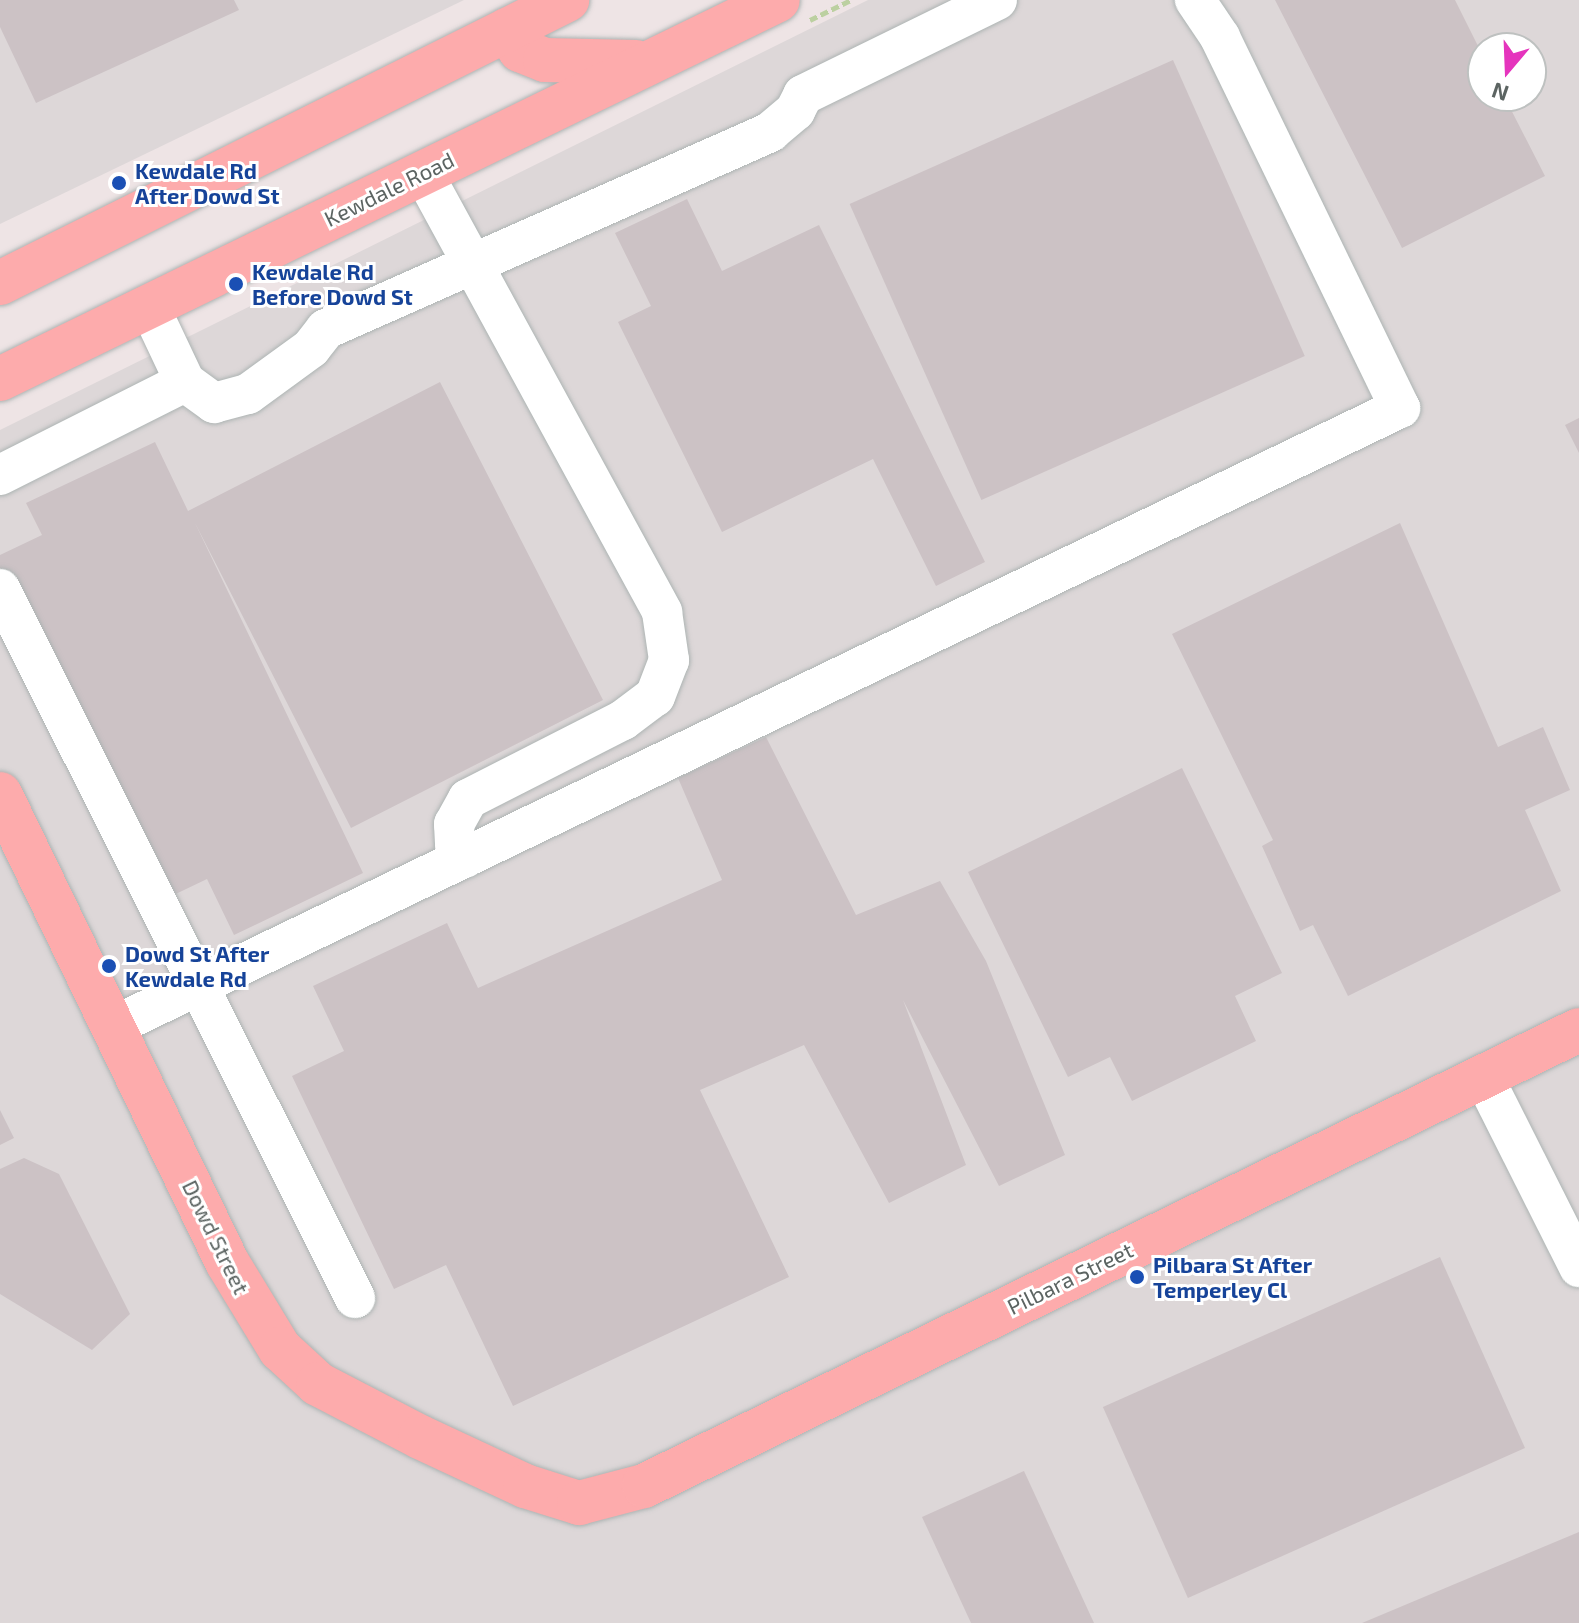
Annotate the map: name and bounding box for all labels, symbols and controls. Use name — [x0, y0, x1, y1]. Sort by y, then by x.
north arrow — [1467, 32, 1547, 112]
text: N — [1488, 78, 1512, 108]
street label: Kewdale Road — [320, 146, 458, 232]
place label: Kewdale Rd After Dowd St — [135, 157, 280, 208]
marker: Kewdale Rd After Dowd St — [110, 174, 128, 192]
place label: Kewdale Rd Before Dowd St — [252, 258, 413, 310]
marker: Kewdale Rd Before Dowd St — [227, 275, 245, 293]
place label: Dowd St After Kewdale Rd — [125, 940, 270, 992]
marker: Dowd St After Kewdale Rd — [100, 957, 118, 975]
street label: Dowd Street — [177, 1176, 255, 1298]
street label: Pilbara Street — [1003, 1236, 1137, 1320]
place label: Pilbara St After Temperley Cl — [1153, 1251, 1313, 1302]
marker: Pilbara St After Temperley Cl — [1128, 1268, 1146, 1286]

